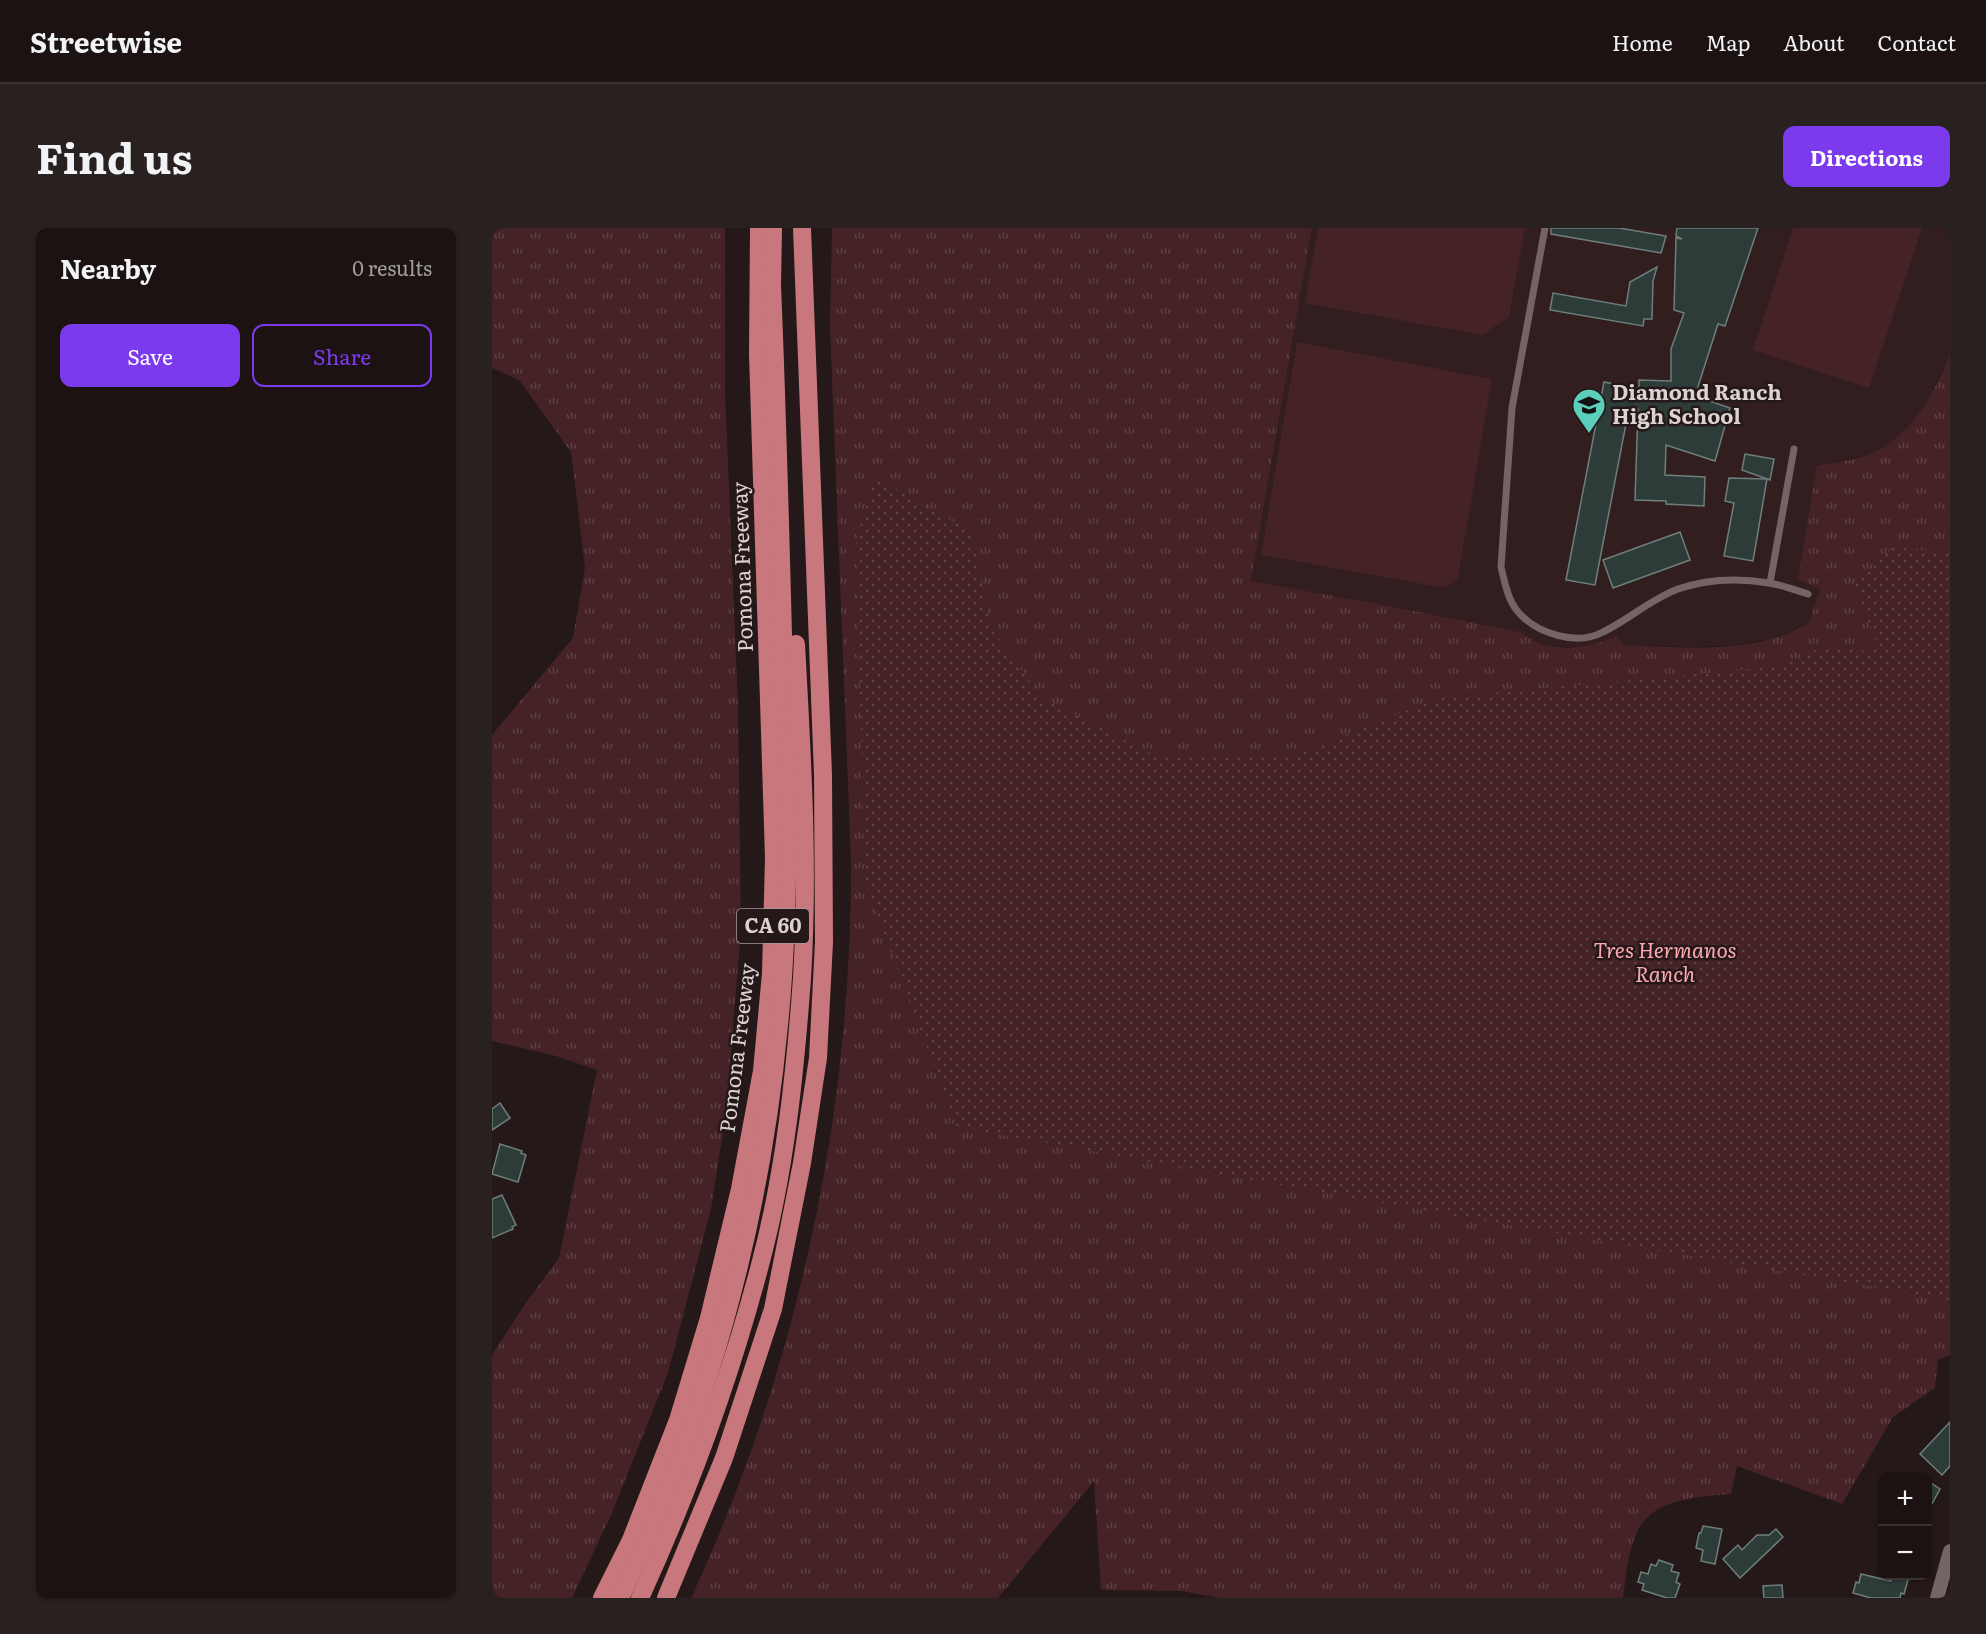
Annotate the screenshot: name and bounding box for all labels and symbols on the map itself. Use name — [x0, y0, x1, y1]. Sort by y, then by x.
place label: Diamond Ranch High School — [1612, 375, 1782, 430]
school or university icon: Diamond Ranch High School — [1571, 387, 1607, 434]
street label: Pomona Freeway — [722, 480, 759, 653]
road number: CA 60 — [737, 909, 809, 943]
park label: Tres Hermanos Ranch — [1593, 933, 1737, 988]
street label: Pomona Freeway — [710, 960, 761, 1134]

